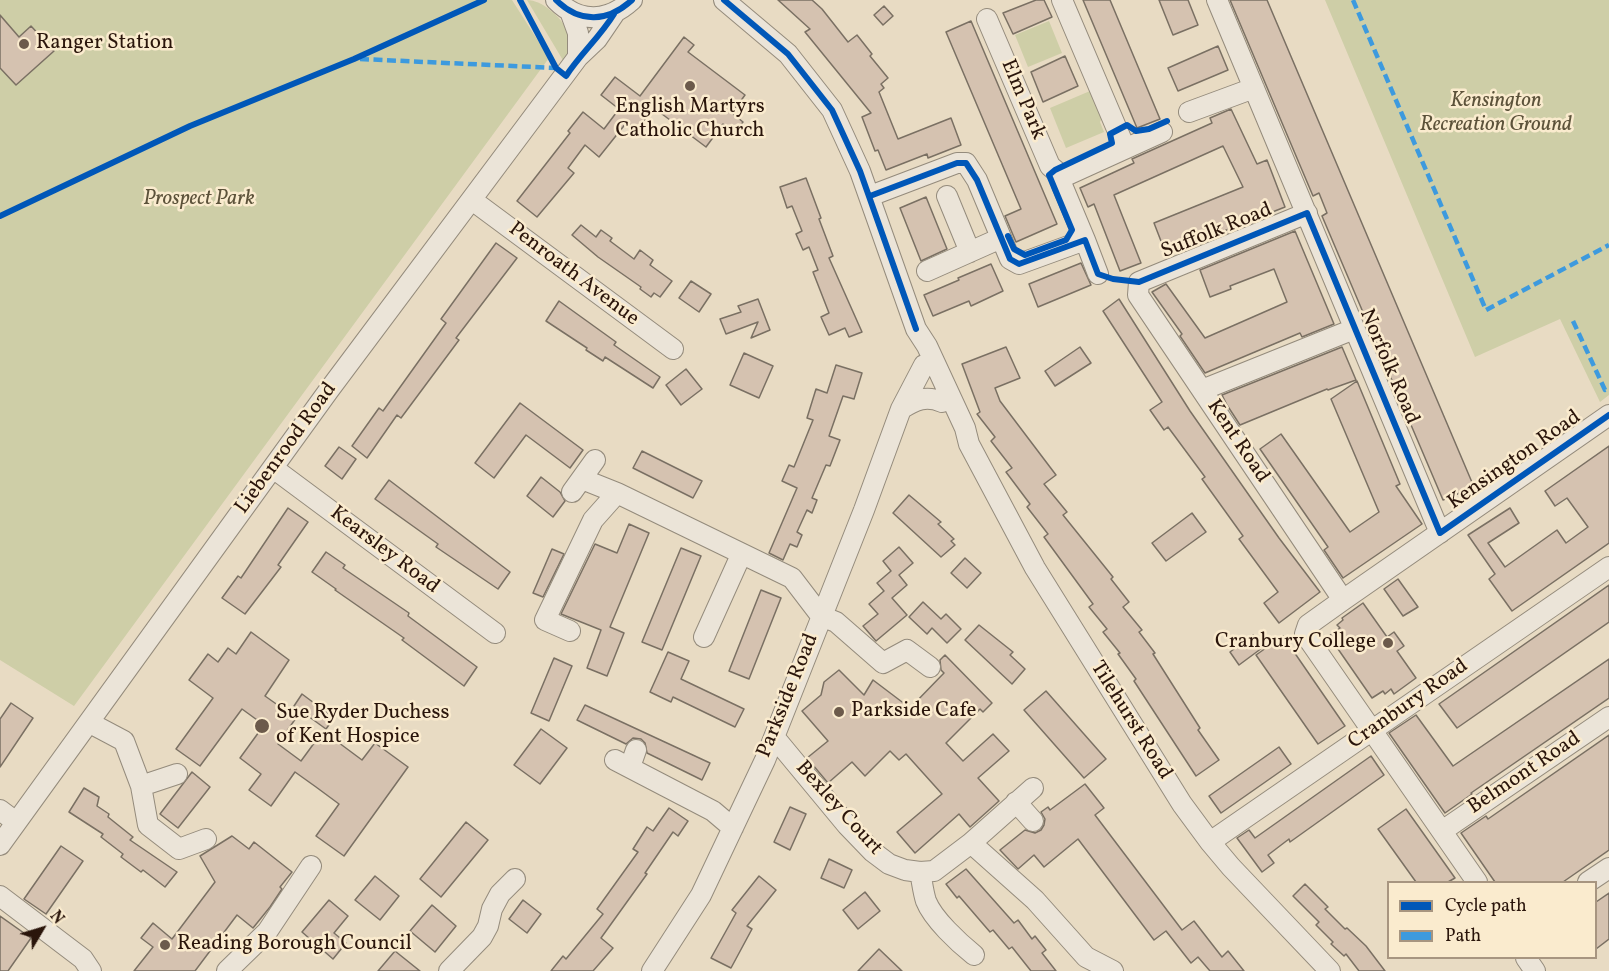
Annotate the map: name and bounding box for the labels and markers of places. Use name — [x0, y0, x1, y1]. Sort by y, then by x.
place label: Ranger Station — [36, 31, 174, 57]
marker: Ranger Station — [17, 37, 31, 51]
marker: English Martyrs Catholic Church — [683, 79, 697, 93]
place label: English Martyrs Catholic Church — [615, 95, 765, 145]
place label: Cranbury College — [1215, 630, 1376, 656]
marker: Cranbury College — [1381, 636, 1395, 650]
place label: Parkside Cafe — [851, 699, 977, 725]
place label: Sue Ryder Duchess of Kent Hospice — [276, 701, 450, 751]
marker: Parkside Cafe — [832, 705, 846, 719]
marker: Sue Ryder Duchess of Kent Hospice — [253, 717, 271, 735]
place label: Reading Borough Council — [177, 932, 412, 958]
marker: Reading Borough Council — [158, 938, 172, 952]

